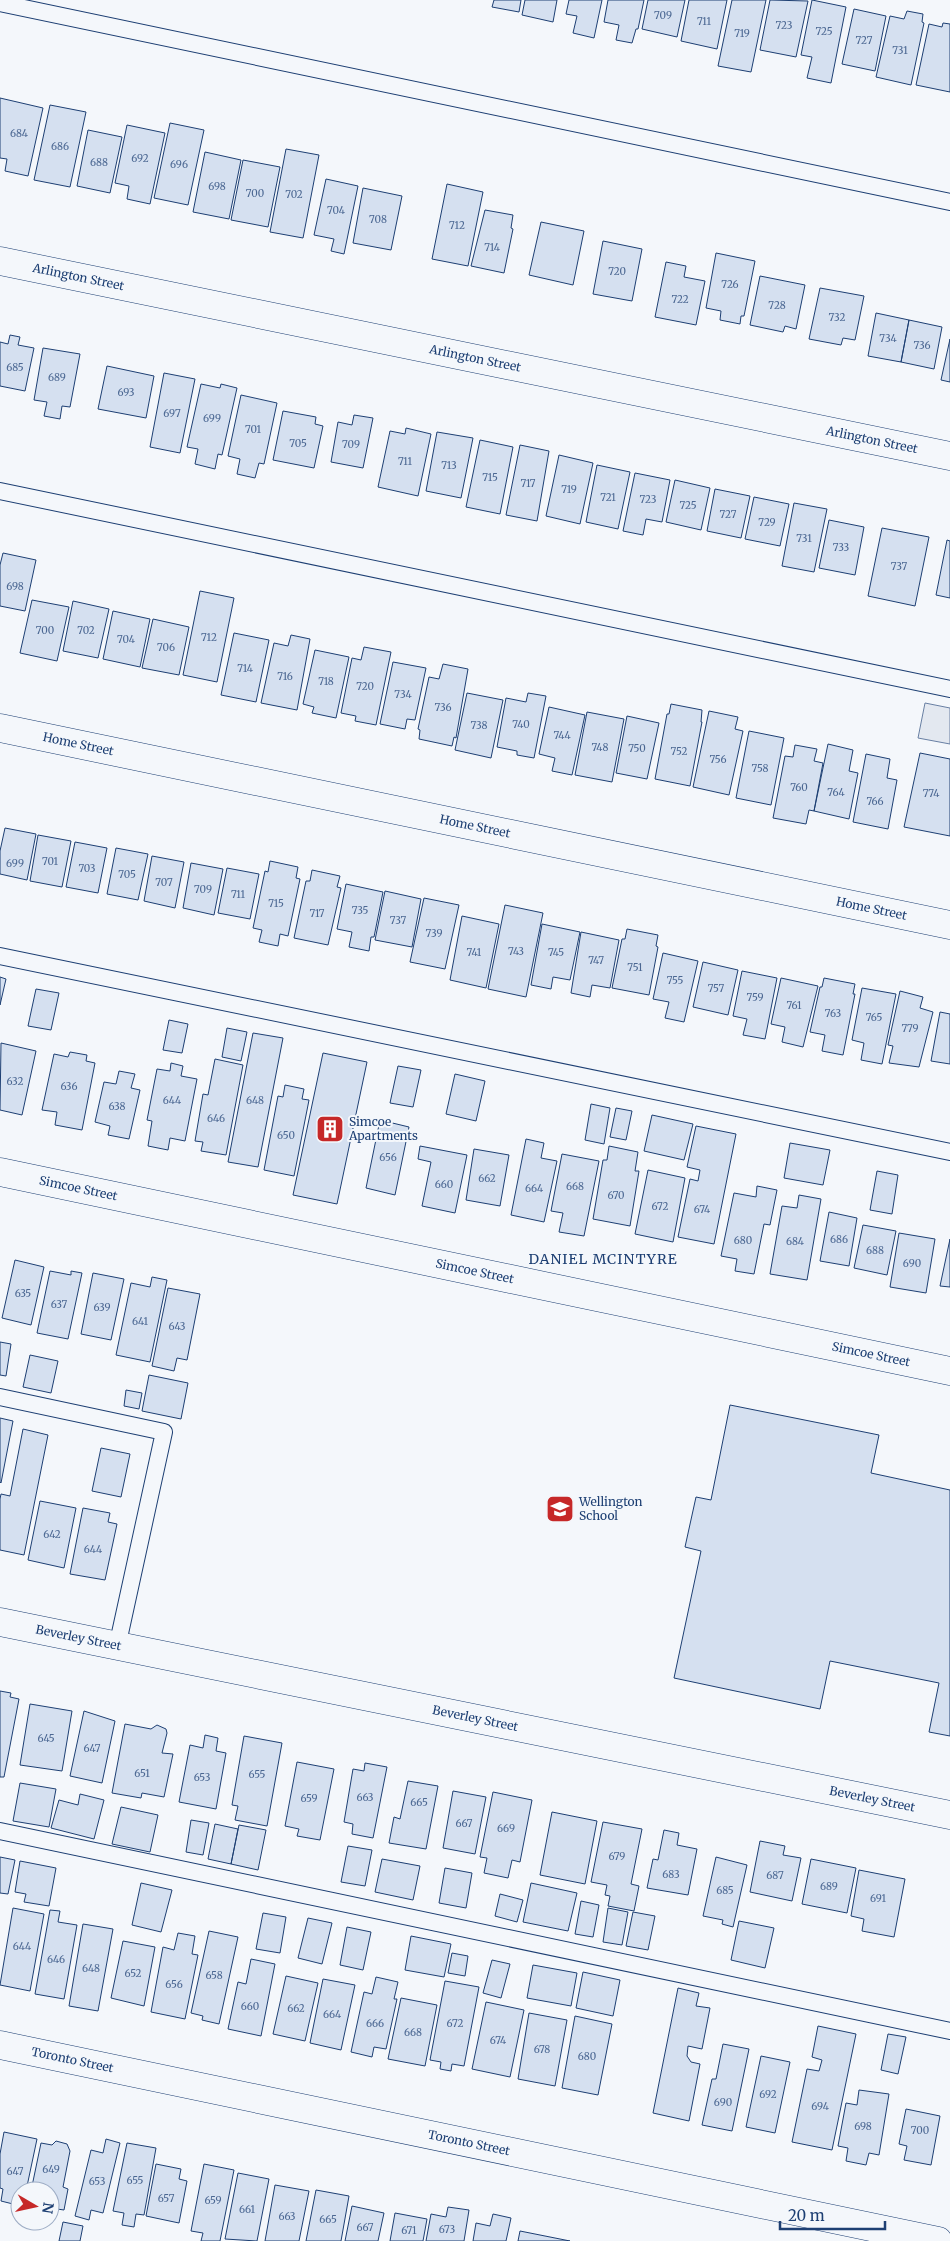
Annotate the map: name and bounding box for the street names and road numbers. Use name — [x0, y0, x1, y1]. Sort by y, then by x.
street label: Arlington Street — [30, 260, 126, 293]
street label: Arlington Street — [427, 341, 523, 375]
street label: Arlington Street — [824, 423, 919, 456]
street label: Home Street — [42, 729, 115, 758]
street label: Home Street — [438, 811, 512, 841]
street label: Home Street — [835, 894, 909, 923]
street label: Simcoe Street — [38, 1172, 119, 1203]
street label: Simcoe Street — [434, 1255, 516, 1287]
street label: Simcoe Street — [831, 1338, 912, 1370]
street label: Beverley Street — [34, 1621, 123, 1654]
street label: Beverley Street — [431, 1702, 520, 1734]
street label: Beverley Street — [828, 1783, 917, 1815]
street label: Toronto Street — [30, 2044, 115, 2076]
street label: Toronto Street — [427, 2127, 512, 2158]

